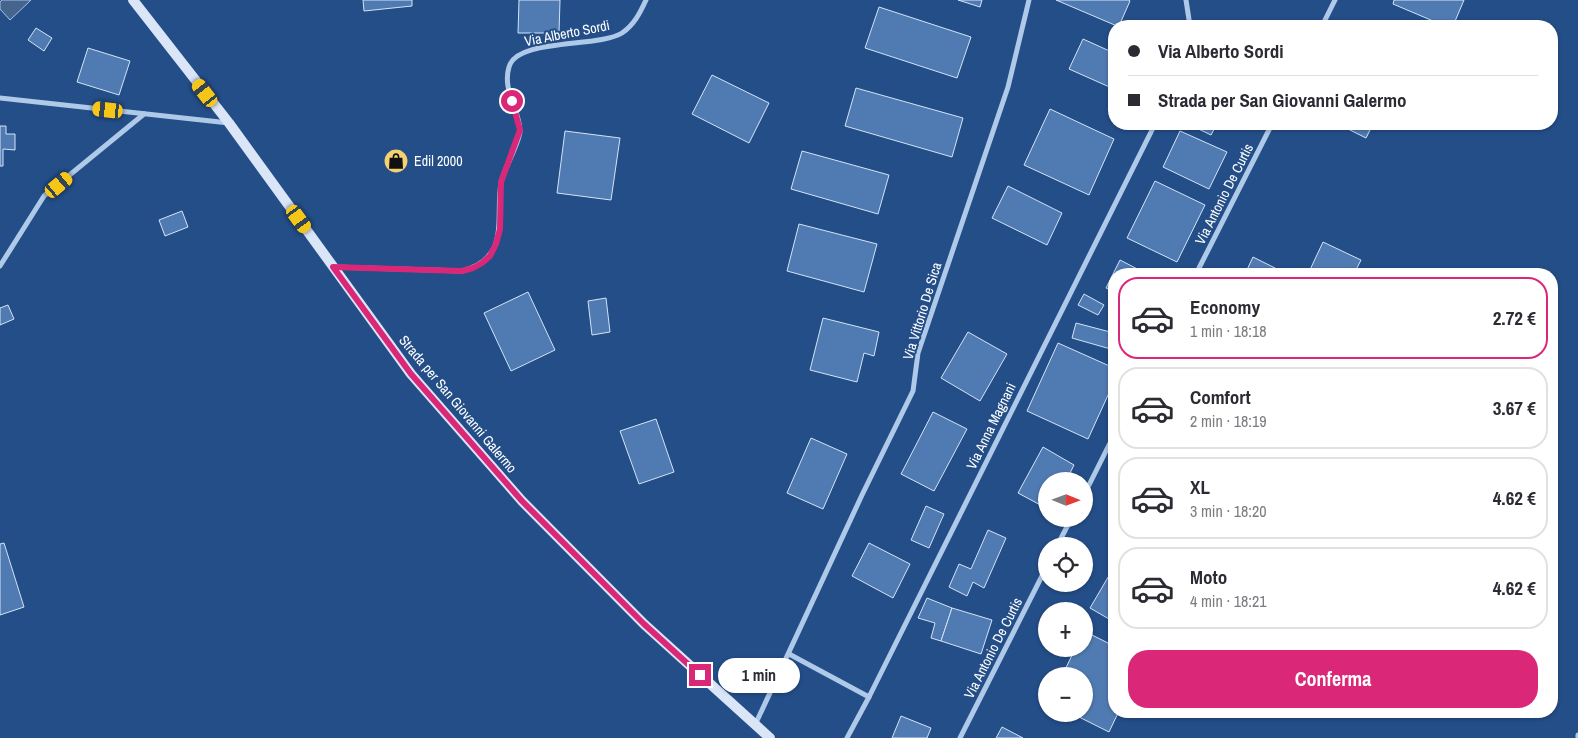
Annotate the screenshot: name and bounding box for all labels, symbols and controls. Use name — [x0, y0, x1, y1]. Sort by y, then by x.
street label: Via Alberto Sordi — [523, 16, 611, 50]
text: Via Alberto Sordi — [1158, 38, 1284, 64]
car — [189, 77, 220, 109]
text: Strada per San Giovanni Galermo — [1158, 87, 1407, 113]
route start — [501, 90, 523, 112]
car — [92, 101, 123, 119]
street label: Via Antonio De Curtis — [1191, 140, 1257, 247]
shop icon: Edil 2000 — [383, 148, 409, 174]
place label: Edil 2000 — [414, 152, 463, 170]
car — [42, 170, 75, 200]
car — [284, 202, 313, 236]
street label: Via Vittorio De Sica — [899, 259, 946, 362]
text: Economy — [1190, 294, 1260, 320]
icon: car — [1130, 296, 1175, 341]
text: 2.72 € — [1493, 305, 1536, 331]
text: 1 min · 18:18 — [1190, 320, 1267, 342]
street label: Strada per San Giovanni Galermo — [395, 331, 521, 477]
street label: Via Anna Magnani — [962, 380, 1020, 472]
text: Comfort — [1190, 384, 1251, 410]
icon: car — [1130, 386, 1175, 431]
text: 3.67 € — [1493, 395, 1536, 421]
text: 2 min · 18:19 — [1190, 410, 1267, 432]
north arrow — [1038, 472, 1092, 528]
map controls — [1038, 472, 1093, 722]
text: XL — [1190, 474, 1210, 500]
icon: car — [1130, 476, 1175, 521]
text: 4.62 € — [1493, 485, 1536, 511]
text: 3 min · 18:20 — [1190, 500, 1267, 522]
button: locate — [1038, 537, 1093, 592]
text: Moto — [1190, 564, 1227, 590]
icon: car — [1130, 566, 1175, 611]
text: 4.62 € — [1493, 575, 1536, 601]
text: 4 min · 18:21 — [1190, 590, 1267, 612]
street label: Via Antonio De Curtis — [960, 594, 1026, 701]
button: + — [1038, 602, 1093, 657]
button: Conferma — [1128, 650, 1538, 708]
callout: 1 min — [718, 658, 800, 692]
route end — [689, 664, 711, 686]
text: 1 min — [742, 664, 776, 686]
button: − — [1038, 667, 1093, 722]

